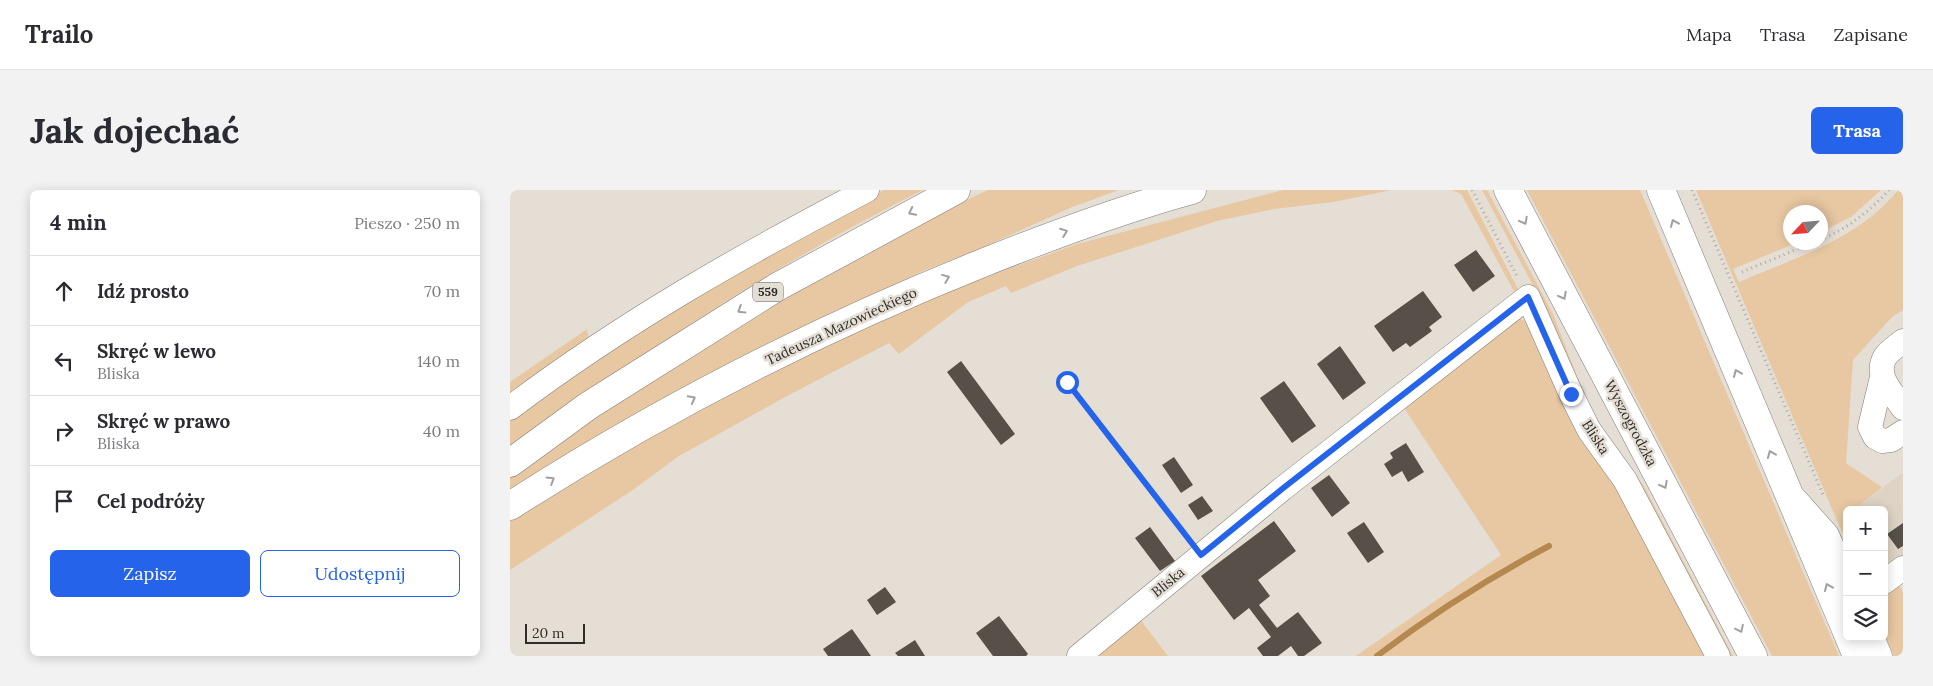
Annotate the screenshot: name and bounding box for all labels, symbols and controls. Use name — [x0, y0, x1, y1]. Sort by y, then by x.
text: Trailo — [25, 19, 93, 50]
text: Mapa — [1686, 23, 1732, 46]
text: Trasa — [1760, 23, 1806, 46]
text: Zapisane — [1834, 23, 1908, 46]
button: Trasa — [1811, 107, 1903, 154]
text: Jak dojechać — [30, 108, 239, 153]
north arrow — [1783, 205, 1828, 250]
one-way arrow — [909, 206, 918, 216]
text: 4 min — [50, 209, 107, 236]
text: Pieszo · 250 m — [354, 213, 460, 233]
one-way arrow — [1518, 216, 1528, 225]
one-way arrow — [1670, 219, 1681, 228]
one-way arrow — [1059, 228, 1067, 238]
one-way arrow — [941, 274, 949, 284]
icon: ahead — [50, 277, 78, 305]
text: Idź prosto — [97, 279, 189, 303]
text: 70 m — [424, 281, 460, 301]
road number: 559 — [753, 282, 783, 301]
street label: Tadeusza Mazowieckiego — [762, 283, 920, 369]
one-way arrow — [1557, 290, 1567, 299]
one-way arrow — [737, 303, 746, 313]
text: Skręć w lewo — [97, 339, 216, 363]
icon: left — [50, 347, 78, 375]
text: 140 m — [417, 351, 460, 371]
text: Bliska — [97, 363, 140, 383]
one-way arrow — [1733, 369, 1743, 378]
route start — [1056, 371, 1079, 394]
street label: Wyszogrodzka — [1601, 377, 1661, 469]
route end — [1560, 383, 1583, 406]
one-way arrow — [687, 395, 696, 405]
text: Skręć w prawo — [97, 409, 230, 433]
street label: Bliska — [1578, 416, 1614, 458]
icon: right — [50, 417, 78, 445]
text: 40 m — [423, 421, 460, 441]
text: Bliska — [97, 433, 140, 453]
one-way arrow — [1767, 450, 1778, 459]
one-way arrow — [545, 477, 555, 486]
one-way arrow — [1658, 480, 1668, 489]
icon: arrive — [50, 487, 78, 515]
text: Cel podróży — [97, 489, 205, 513]
map controls — [1843, 506, 1888, 641]
button: + — [1843, 506, 1888, 551]
button: Zapisz — [50, 550, 250, 597]
button: Udostępnij — [260, 550, 460, 597]
button: − — [1843, 551, 1888, 596]
street label: Bliska — [1148, 563, 1188, 601]
one-way arrow — [1823, 583, 1834, 592]
button: layers — [1843, 596, 1888, 641]
scale bar — [525, 621, 585, 644]
text: 20 m — [532, 624, 564, 642]
one-way arrow — [1733, 624, 1744, 633]

